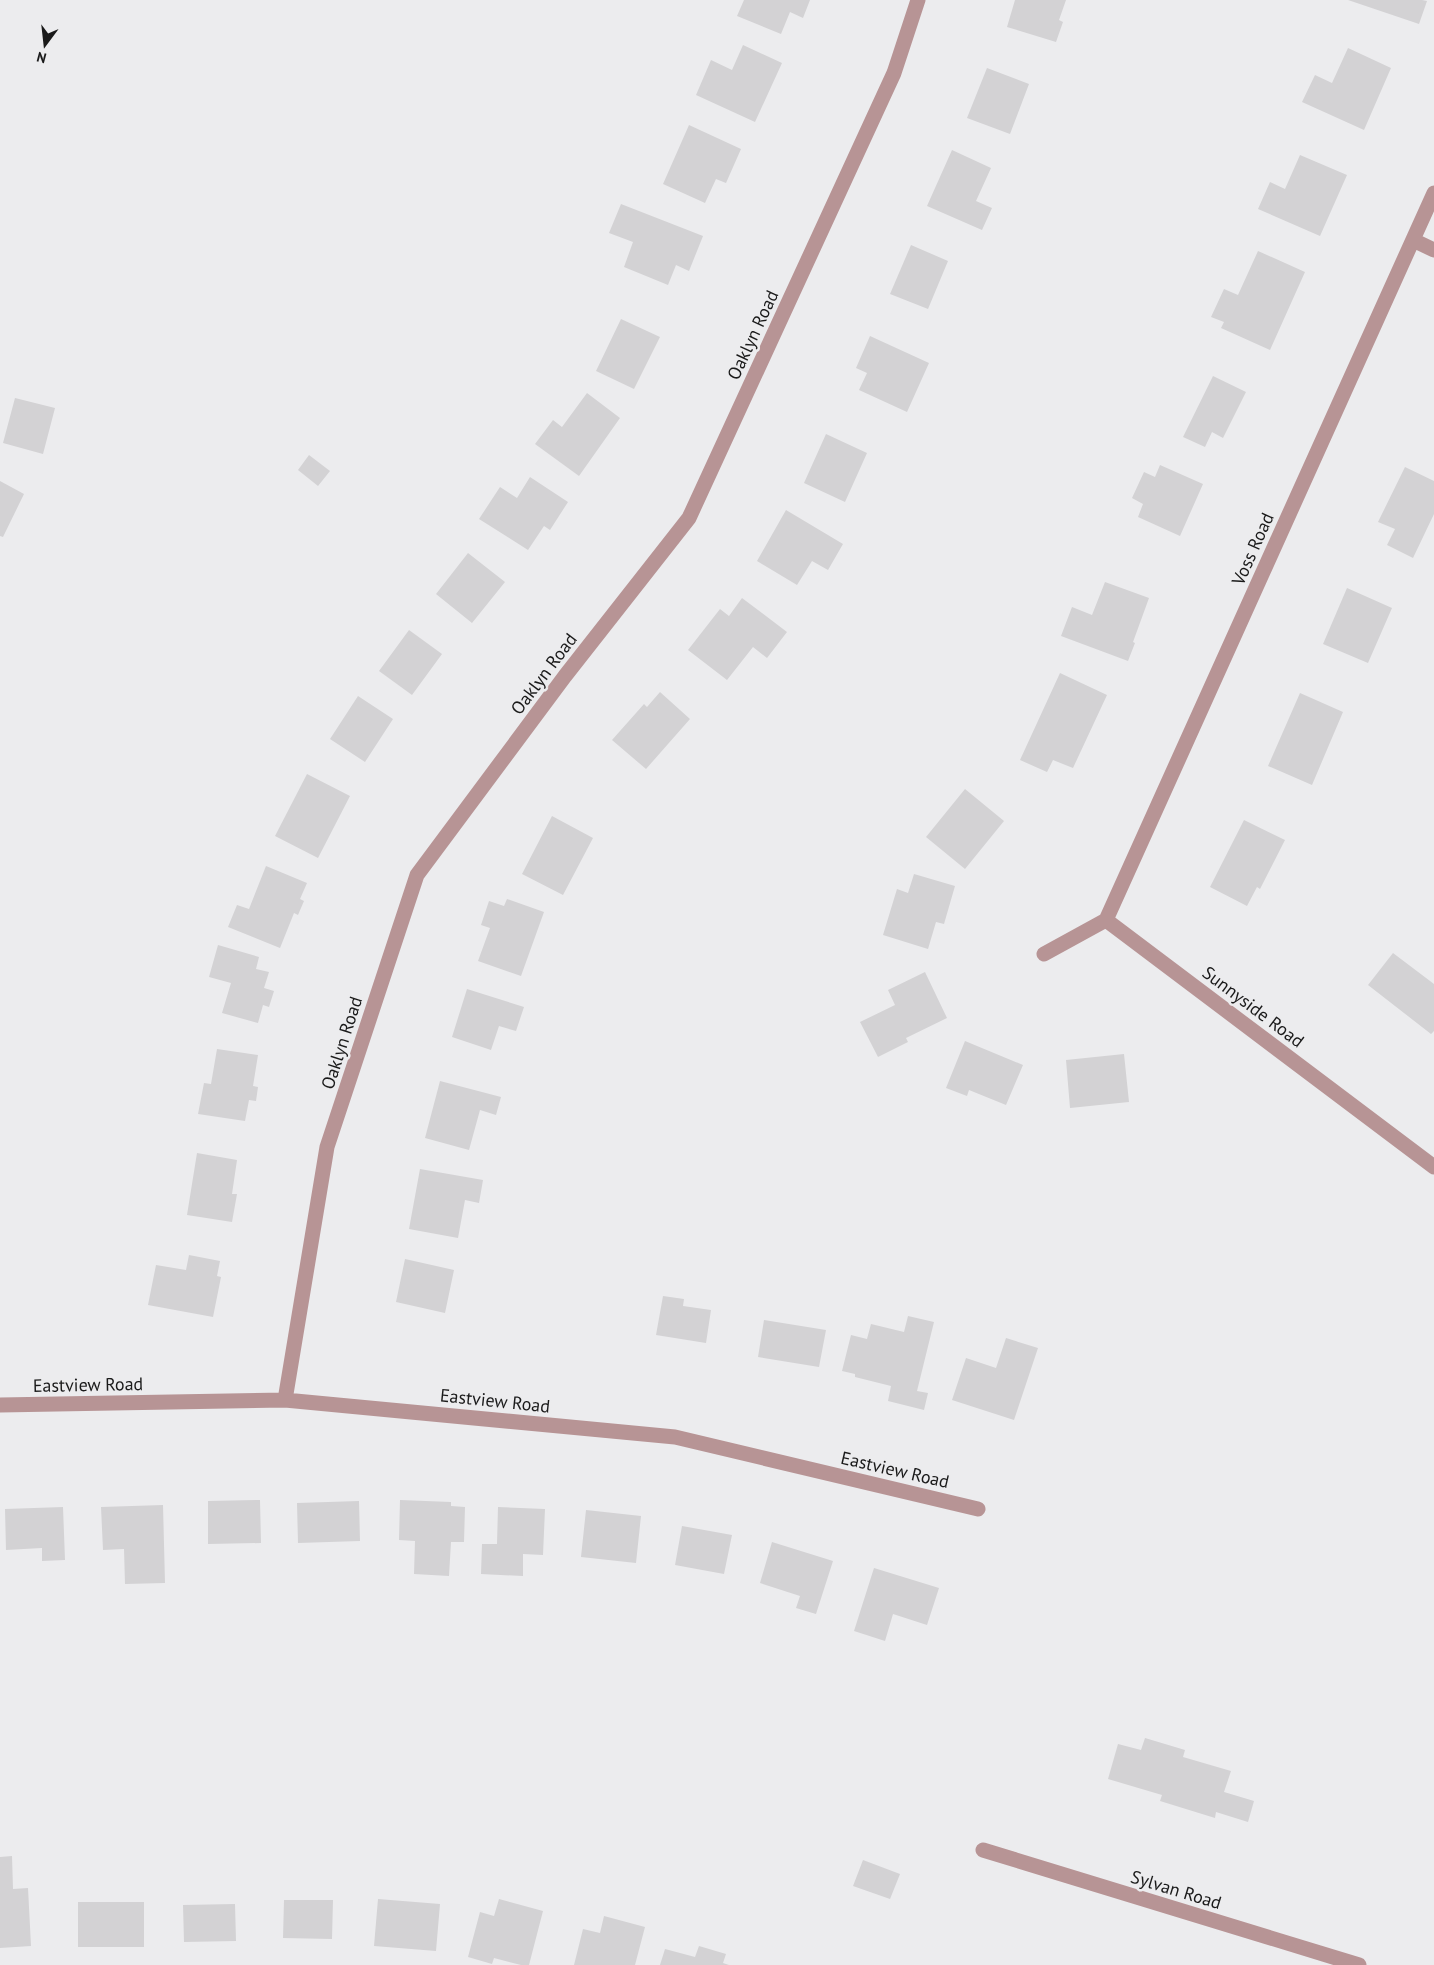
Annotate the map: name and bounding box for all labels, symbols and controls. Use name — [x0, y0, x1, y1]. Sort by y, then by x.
north arrow — [20, 20, 70, 70]
text: N — [35, 48, 48, 67]
street label: Oaklyn Road — [722, 286, 783, 383]
street label: Voss Road — [1226, 509, 1279, 590]
street label: Oaklyn Road — [505, 628, 582, 719]
street label: Sunnyside Road — [1198, 961, 1309, 1052]
street label: Oaklyn Road — [316, 994, 367, 1092]
street label: Eastview Road — [33, 1372, 143, 1397]
street label: Eastview Road — [439, 1383, 551, 1418]
street label: Eastview Road — [839, 1446, 951, 1493]
street label: Sylvan Road — [1128, 1865, 1224, 1914]

